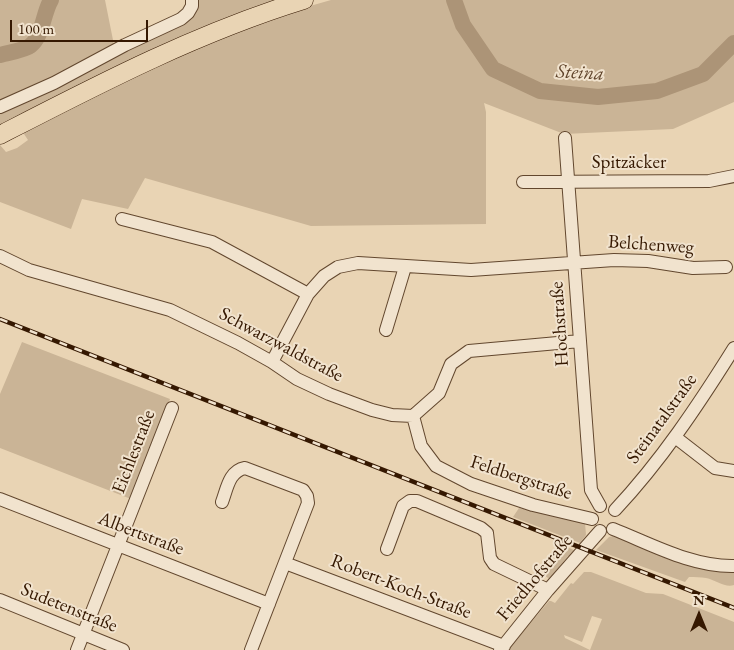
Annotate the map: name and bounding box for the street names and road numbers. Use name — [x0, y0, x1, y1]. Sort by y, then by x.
street label: Spitzäcker — [592, 152, 666, 174]
street label: Belchenweg — [607, 231, 695, 259]
street label: Hochstraße — [546, 281, 574, 367]
street label: Schwarzwaldstraße — [215, 303, 347, 387]
street label: Steinatalstraße — [622, 370, 702, 468]
street label: Eichlestraße — [108, 407, 160, 497]
street label: Feldbergstraße — [467, 451, 575, 505]
street label: Albertstraße — [95, 507, 187, 561]
street label: Friedhofstraße — [492, 530, 578, 626]
street label: Robert-Koch-Straße — [328, 550, 474, 624]
street label: Sudetenstraße — [17, 578, 121, 638]

